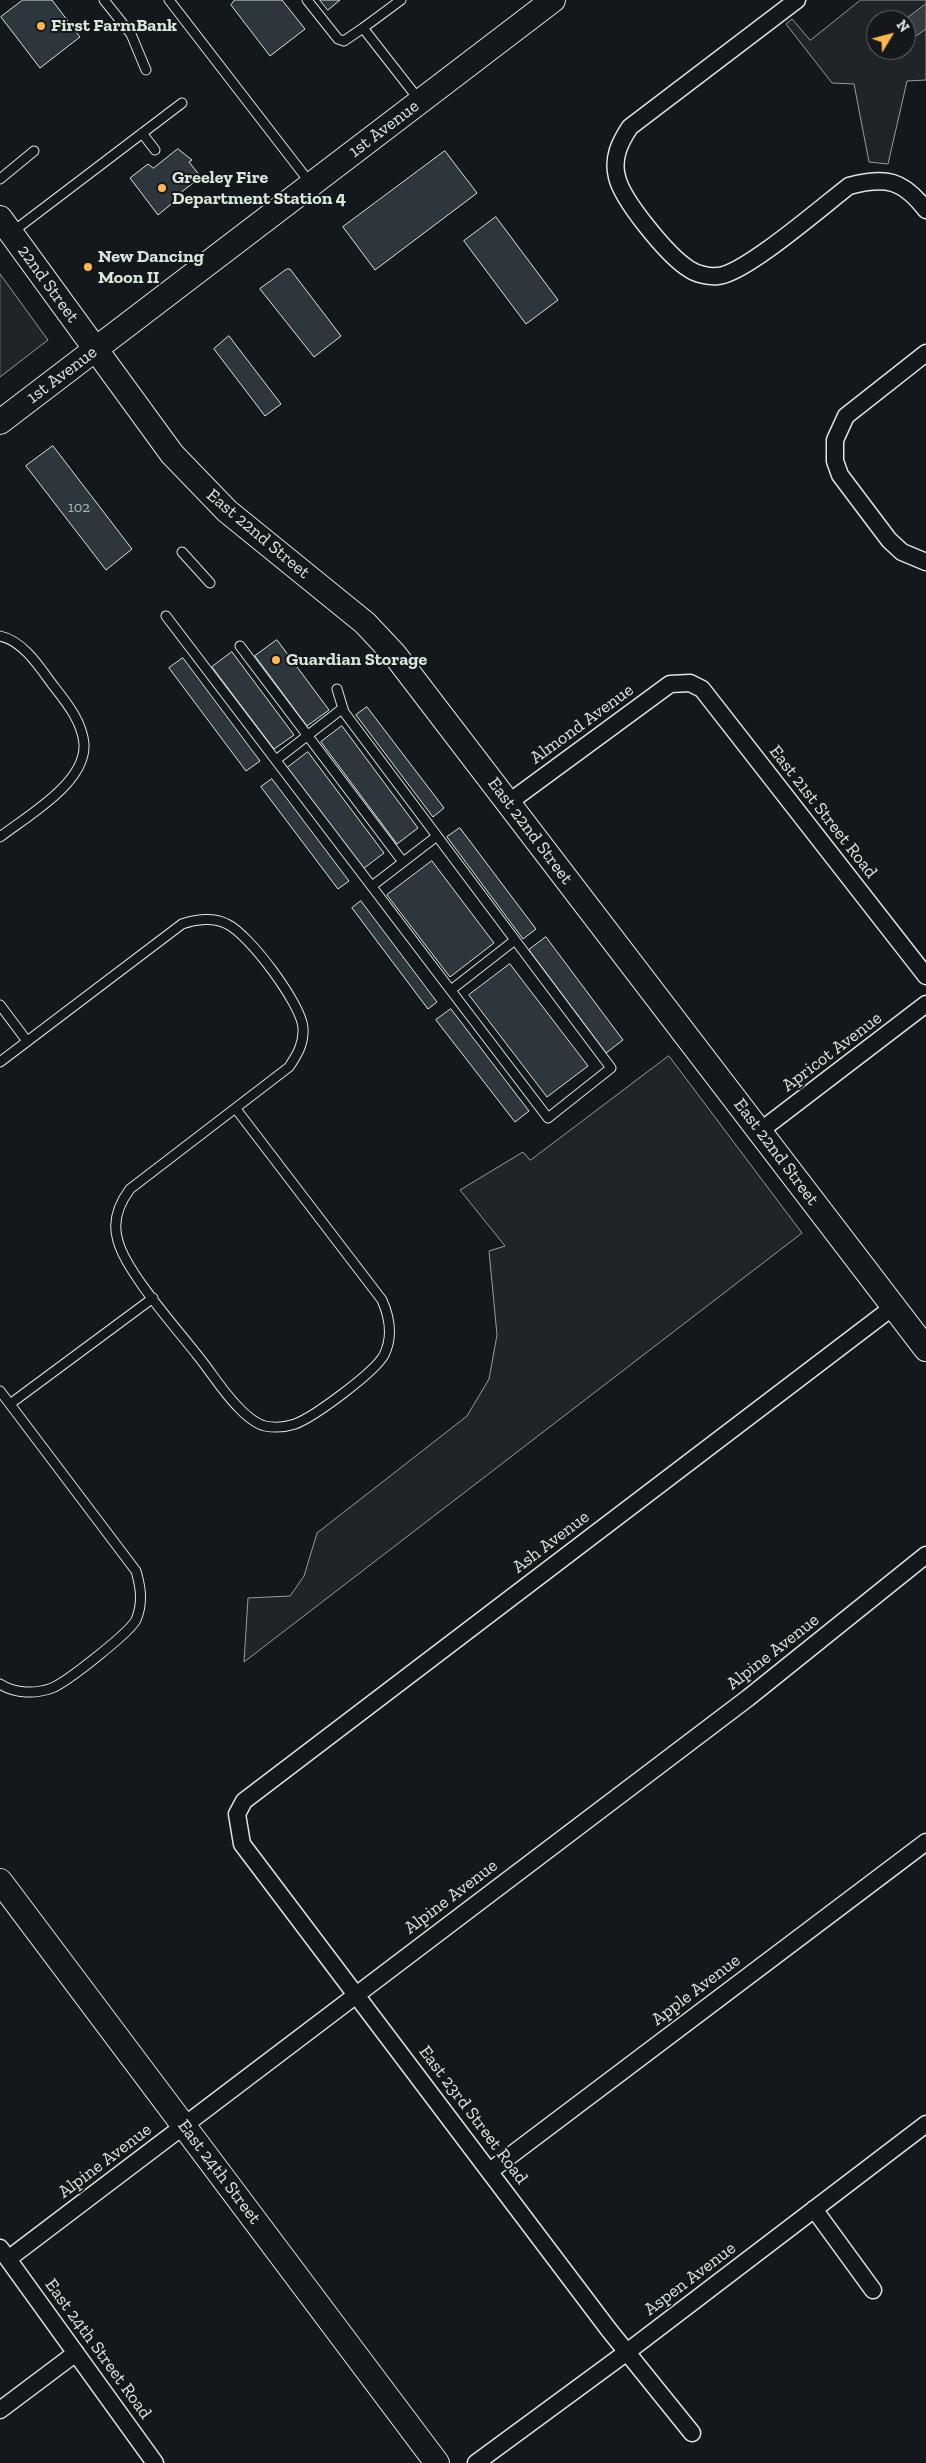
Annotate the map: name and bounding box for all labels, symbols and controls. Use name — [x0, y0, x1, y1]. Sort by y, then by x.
north arrow — [866, 10, 916, 60]
place label: First FarmBank — [51, 15, 177, 37]
text: N — [893, 17, 913, 36]
marker: First FarmBank — [35, 20, 47, 32]
street label: 1st Avenue — [345, 96, 423, 162]
place label: Greeley Fire Department Station 4 — [172, 167, 346, 210]
marker: Greeley Fire Department Station 4 — [156, 182, 168, 194]
street label: 22nd Street — [13, 241, 83, 327]
place label: New Dancing Moon II — [98, 246, 204, 288]
marker: New Dancing Moon II — [82, 261, 94, 273]
street label: 1st Avenue — [23, 342, 101, 408]
street label: East 22nd Street — [202, 485, 314, 583]
house number: 102 — [68, 499, 90, 517]
place label: Guardian Storage — [286, 649, 427, 671]
marker: Guardian Storage — [270, 654, 282, 666]
street label: Almond Avenue — [526, 679, 638, 769]
street label: East 21st Street Road — [764, 741, 882, 883]
street label: East 22nd Street — [483, 773, 577, 889]
street label: Apricot Avenue — [778, 1007, 886, 1097]
street label: East 22nd Street — [729, 1094, 823, 1210]
street label: Ash Avenue — [508, 1506, 594, 1578]
street label: Alpine Avenue — [723, 1609, 823, 1695]
street label: Alpine Avenue — [400, 1855, 502, 1939]
street label: Apple Avenue — [647, 1950, 745, 2030]
street label: East 23rd Street Road — [414, 2042, 532, 2188]
street label: East 24th Street — [173, 2116, 265, 2228]
street label: Alpine Avenue — [54, 2119, 156, 2203]
street label: Aspen Avenue — [640, 2237, 740, 2321]
street label: East 24th Street Road — [40, 2275, 156, 2423]

